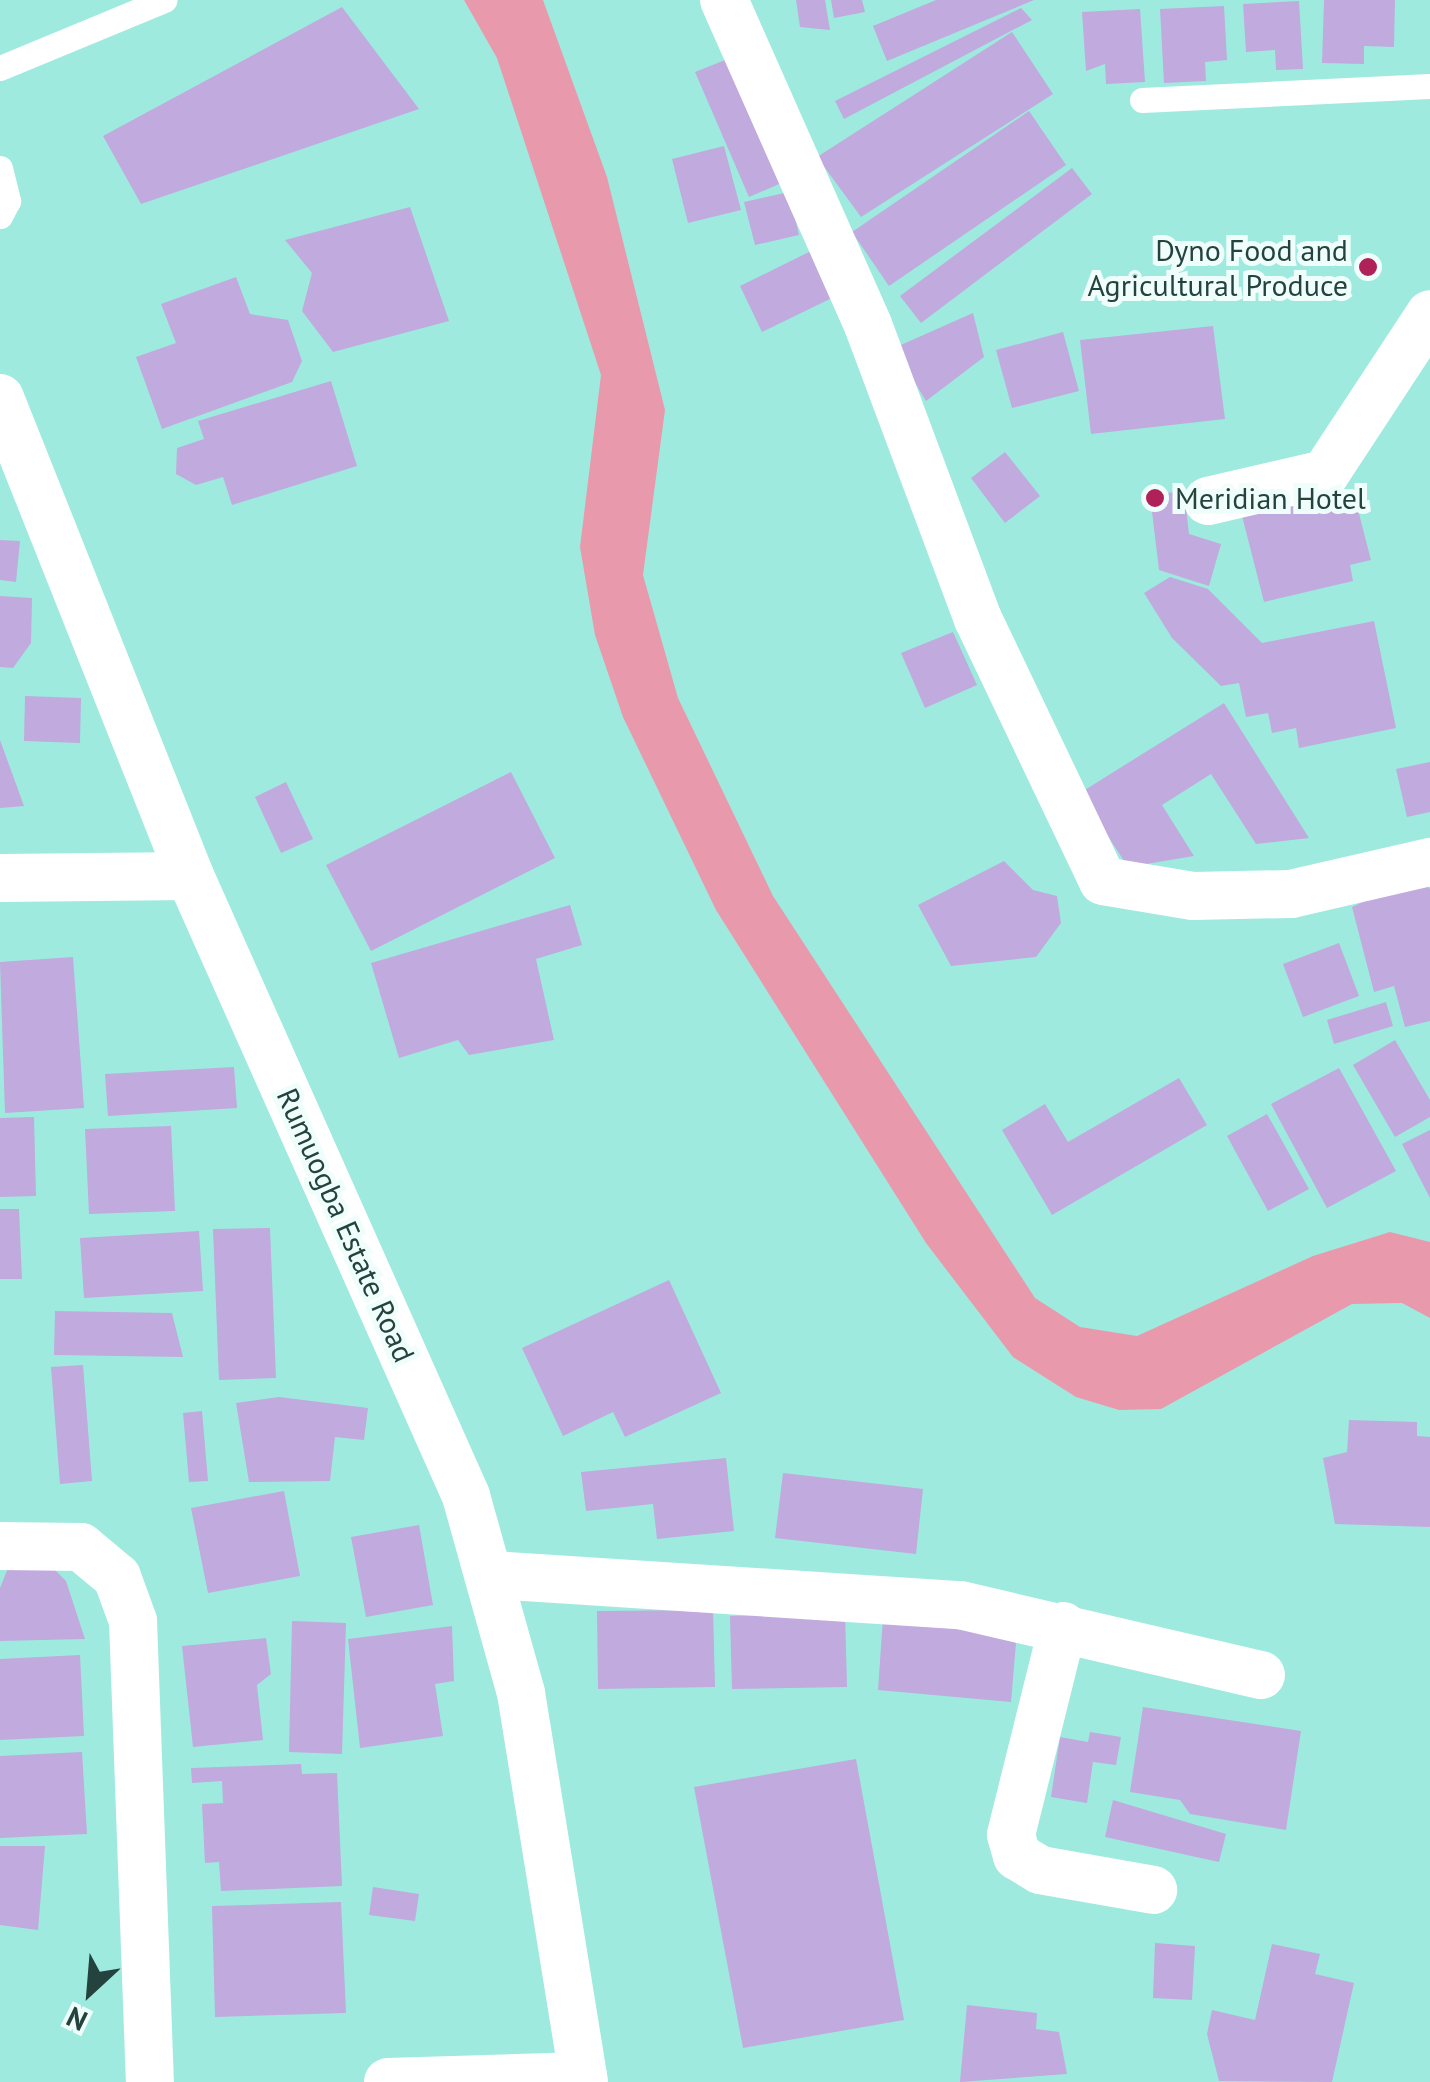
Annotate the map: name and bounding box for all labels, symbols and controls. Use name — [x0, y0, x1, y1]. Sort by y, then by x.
place label: Dyno Food and Agricultural Produce — [1087, 232, 1348, 302]
marker: Dyno Food and Agricultural Produce — [1357, 256, 1379, 278]
place label: Meridian Hotel — [1175, 480, 1366, 516]
marker: Meridian Hotel — [1144, 487, 1166, 509]
street label: Rumuogba Estate Road — [269, 1083, 423, 1367]
north arrow — [40, 1942, 140, 2042]
text: N — [60, 1999, 93, 2040]

